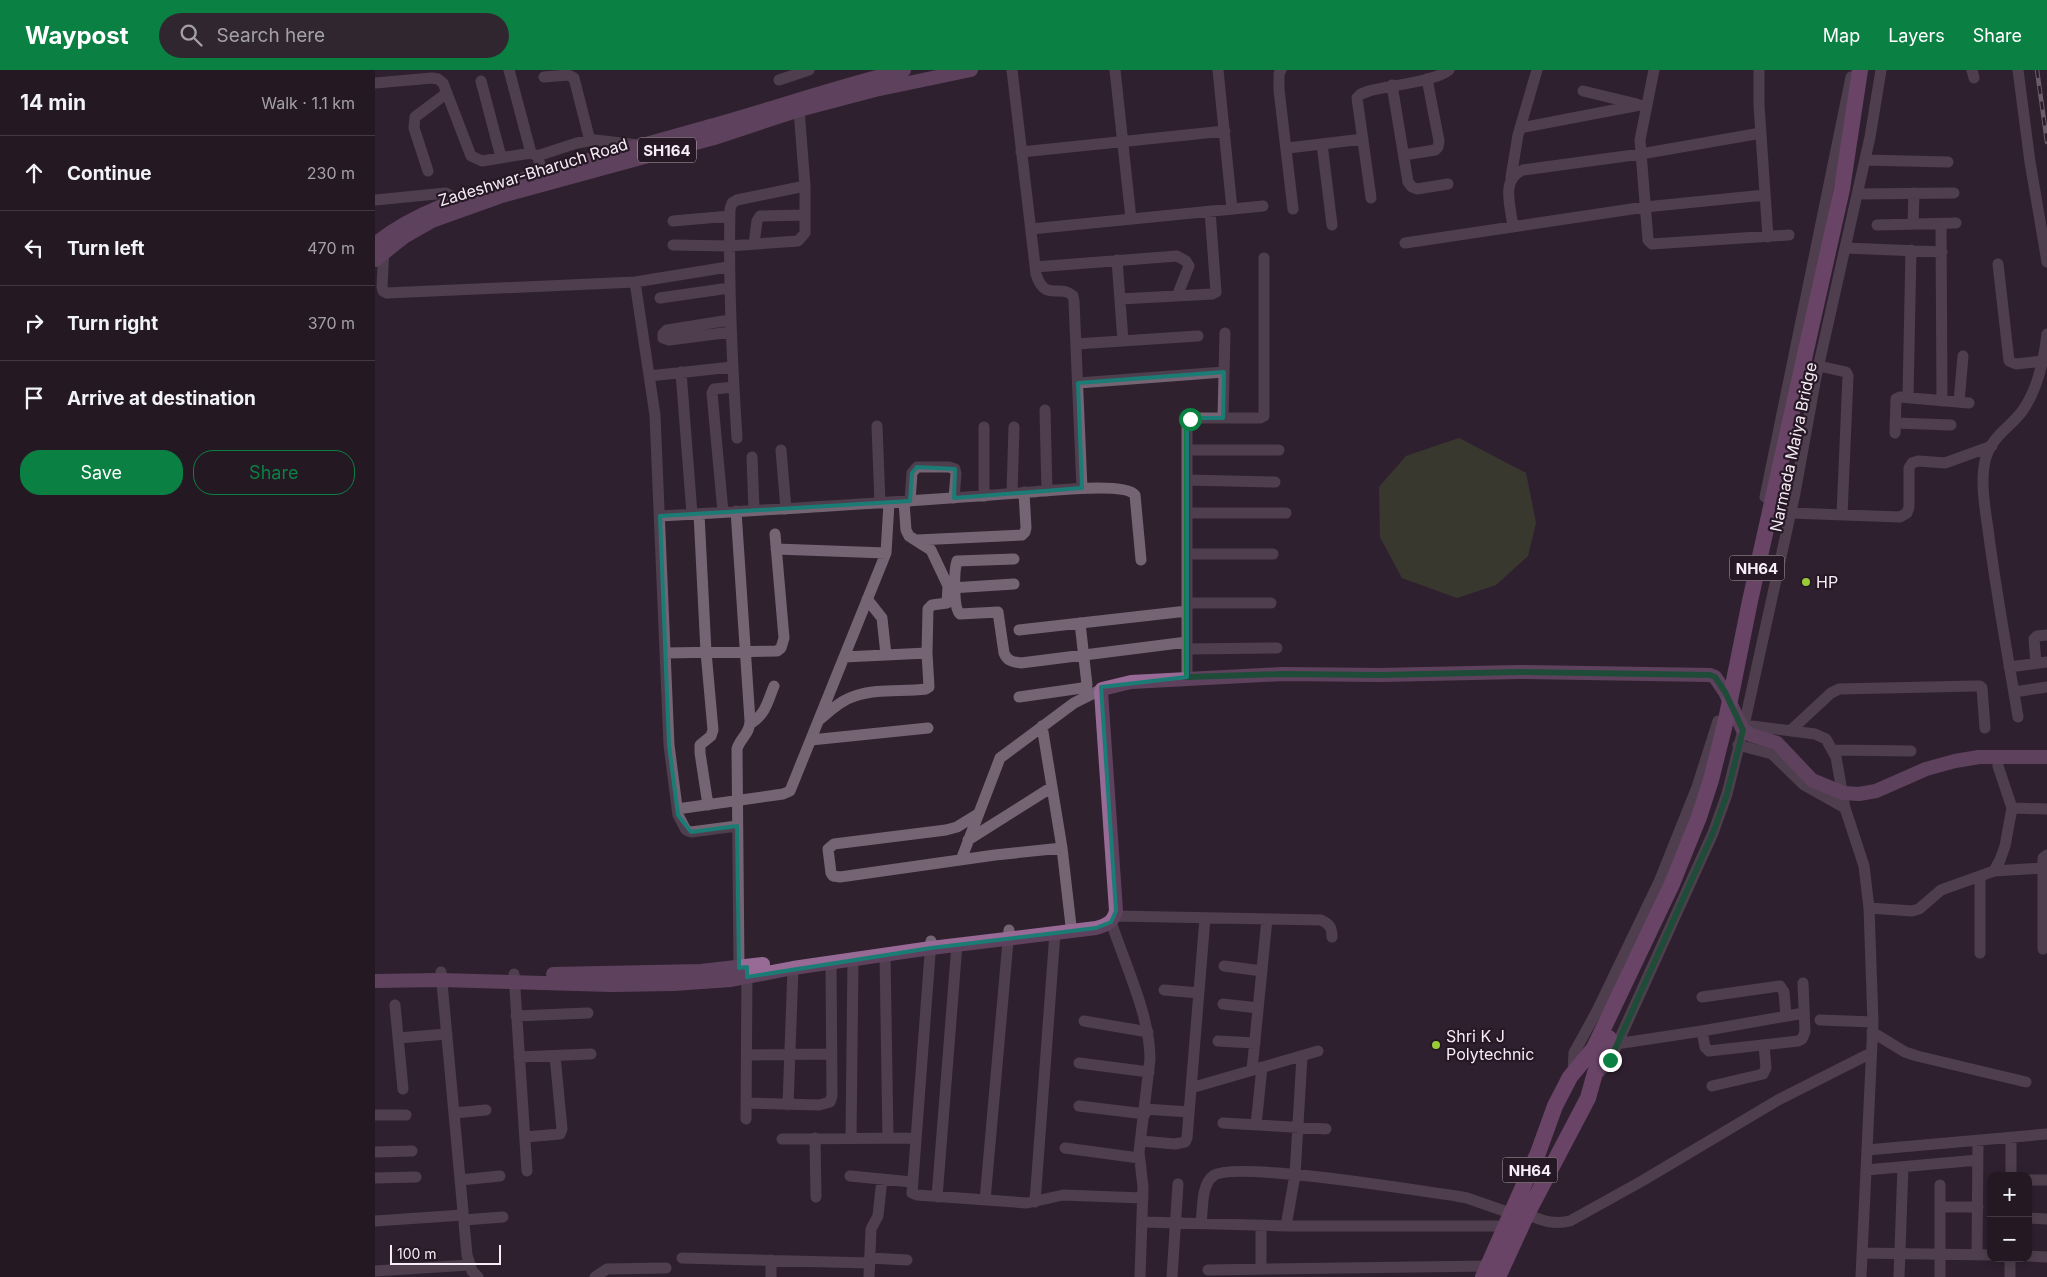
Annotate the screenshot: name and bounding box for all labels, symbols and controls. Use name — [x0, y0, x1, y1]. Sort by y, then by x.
search box — [159, 13, 509, 58]
text: Waypost — [25, 21, 129, 50]
icon: search — [177, 21, 205, 49]
text: Search here — [217, 24, 325, 47]
text: Map — [1823, 25, 1860, 46]
text: Layers — [1888, 25, 1945, 46]
text: Share — [1973, 25, 2022, 46]
text: 14 min — [20, 90, 86, 115]
text: Walk · 1.1 km — [261, 93, 355, 113]
street label: Zadeshwar-Bharuch Road — [436, 134, 630, 210]
road number: SH164 — [638, 138, 696, 162]
icon: ahead — [20, 159, 48, 187]
text: Continue — [67, 162, 152, 185]
text: 230 m — [307, 163, 355, 183]
icon: left — [20, 234, 48, 262]
text: Turn left — [67, 237, 145, 260]
text: 470 m — [307, 238, 355, 258]
icon: right — [20, 309, 48, 337]
text: Turn right — [67, 312, 158, 335]
text: 370 m — [308, 313, 355, 333]
street label: Narmada Maiya Bridge — [1765, 360, 1821, 534]
icon: arrive — [20, 384, 48, 412]
text: Arrive at destination — [67, 387, 256, 410]
route start — [1179, 408, 1202, 431]
button: Save — [20, 450, 183, 495]
button: Share — [193, 450, 355, 495]
road number: NH64 — [1729, 556, 1785, 580]
place label: HP — [1816, 572, 1838, 592]
marker: HP — [1800, 576, 1812, 588]
place label: Shri K J Polytechnic — [1446, 1026, 1534, 1064]
marker: Shri K J Polytechnic — [1430, 1039, 1442, 1051]
route end — [1599, 1049, 1622, 1072]
road number: NH64 — [1503, 1158, 1557, 1182]
map controls — [1987, 1172, 2032, 1262]
button: + — [1987, 1172, 2032, 1217]
button: − — [1987, 1217, 2032, 1262]
scale bar — [390, 1242, 501, 1265]
text: 100 m — [397, 1245, 437, 1262]

